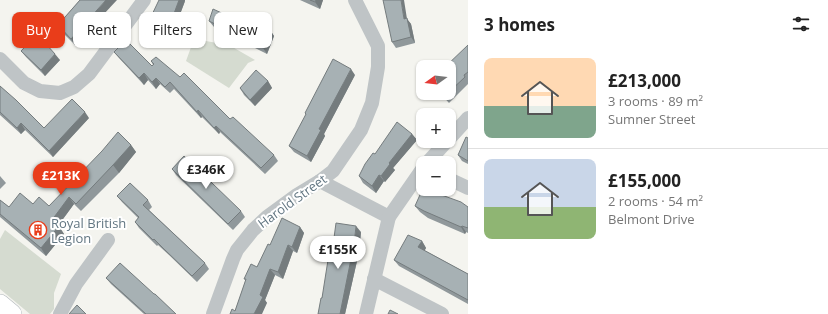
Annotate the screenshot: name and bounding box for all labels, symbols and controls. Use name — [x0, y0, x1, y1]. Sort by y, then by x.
chip: Buy — [12, 12, 65, 48]
chip: Rent — [73, 12, 131, 48]
chip: Filters — [139, 12, 206, 48]
chip: New — [214, 12, 272, 48]
text: 3 homes — [484, 13, 555, 36]
icon: filters — [790, 13, 812, 35]
north arrow — [416, 60, 456, 100]
map controls — [416, 60, 456, 196]
text: £213,000 — [608, 69, 681, 92]
icon: home — [516, 74, 564, 122]
text: 3 rooms · 89 m² — [608, 92, 703, 110]
button: + — [416, 108, 456, 148]
text: Sumner Street — [608, 110, 695, 128]
pin: £346K — [178, 156, 234, 190]
button: − — [416, 156, 456, 196]
text: £346K — [187, 160, 225, 178]
pin: £213K — [33, 162, 89, 196]
text: £213K — [42, 166, 80, 184]
text: £155,000 — [608, 169, 681, 192]
street label: Harold Street — [254, 170, 330, 232]
icon: home — [516, 175, 564, 223]
text: 2 rooms · 54 m² — [608, 192, 703, 210]
text: Belmont Drive — [608, 210, 695, 228]
place label: Royal British Legion — [51, 214, 126, 247]
building icon: Royal British Legion — [28, 220, 48, 240]
pin: £155K — [310, 236, 366, 270]
text: £155K — [319, 240, 357, 258]

